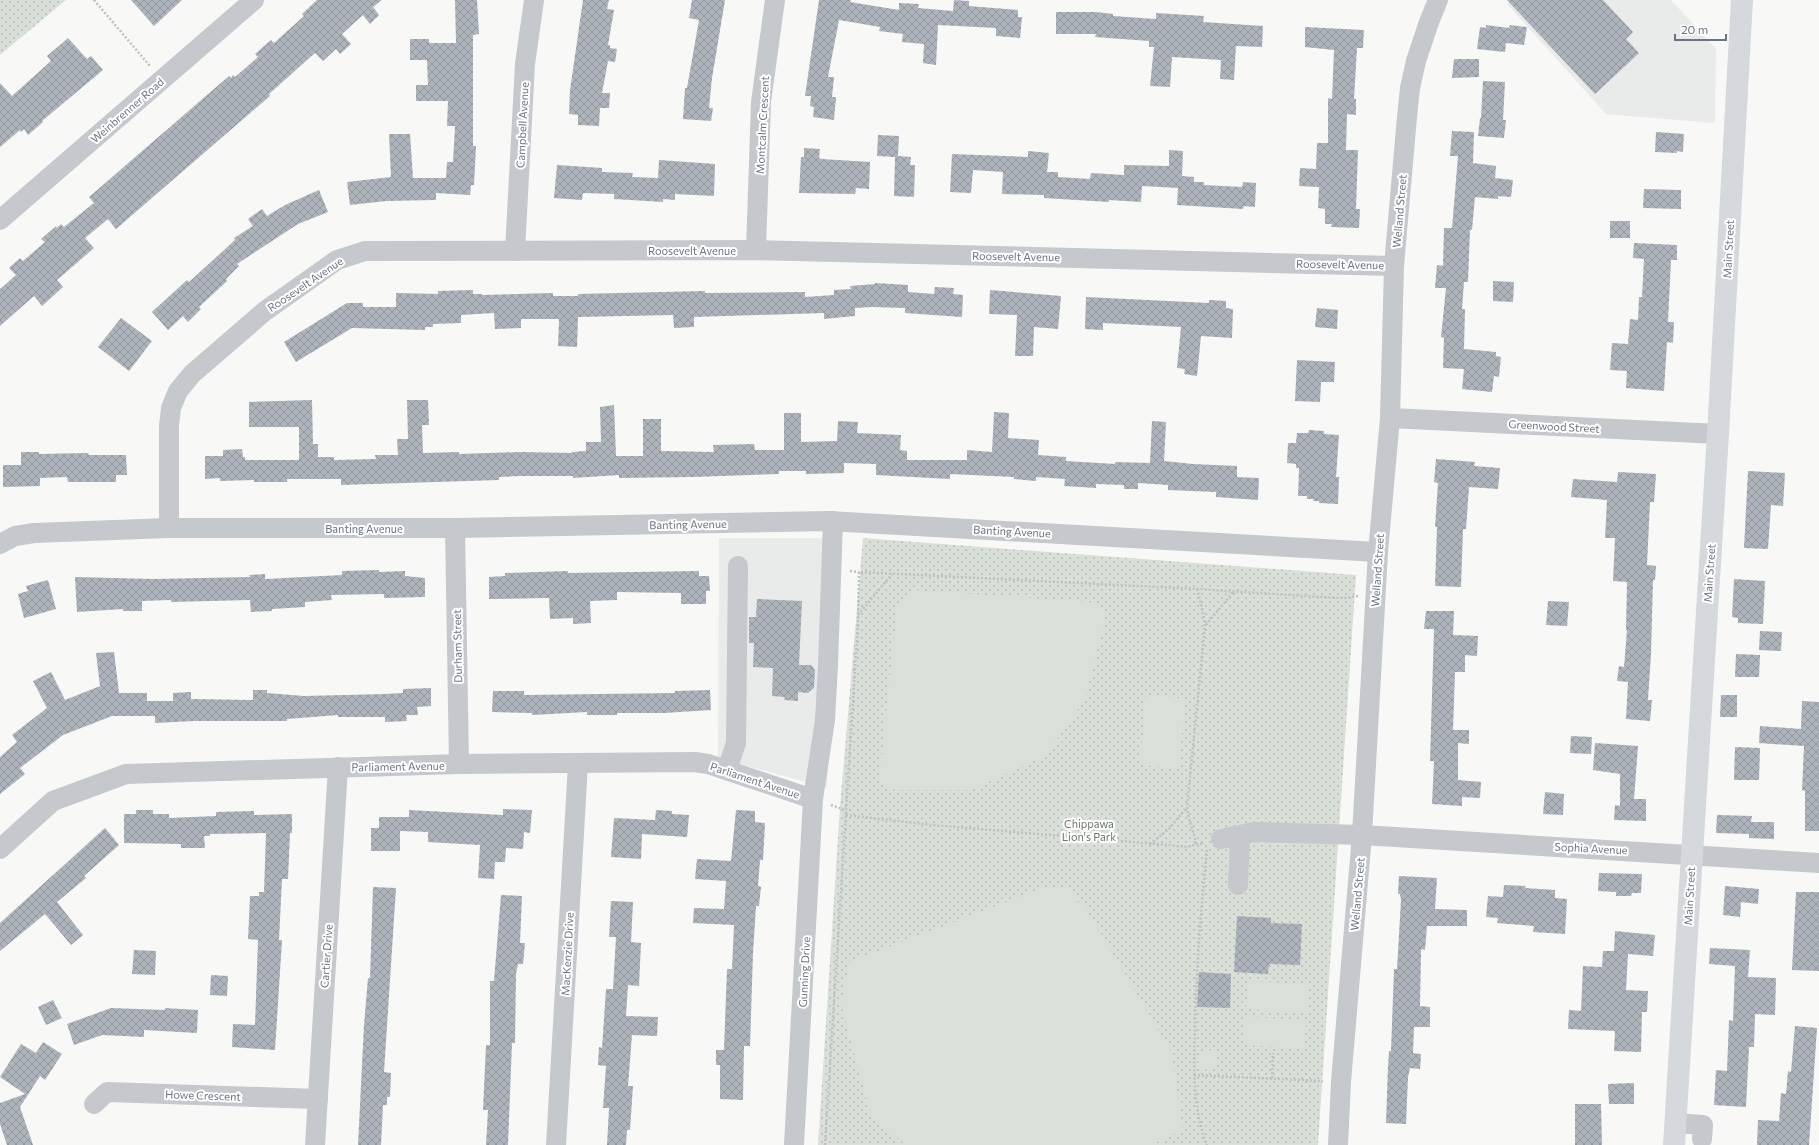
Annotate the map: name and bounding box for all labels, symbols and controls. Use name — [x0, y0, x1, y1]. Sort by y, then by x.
scale bar — [1675, 16, 1726, 42]
text: 20 m — [1681, 22, 1708, 36]
street label: Weinbrenner Road — [88, 75, 166, 145]
street label: Montcalm Crescent — [753, 75, 771, 174]
street label: Campbell Avenue — [513, 81, 531, 168]
street label: Welland Street — [1389, 173, 1409, 248]
street label: Main Street — [1720, 219, 1736, 279]
street label: Roosevelt Avenue — [648, 244, 736, 257]
street label: Roosevelt Avenue — [972, 249, 1060, 263]
street label: Roosevelt Avenue — [265, 254, 345, 314]
street label: Roosevelt Avenue — [1296, 257, 1384, 271]
street label: Greenwood Street — [1508, 417, 1600, 435]
street label: Banting Avenue — [649, 517, 727, 531]
street label: Banting Avenue — [325, 522, 403, 535]
street label: Banting Avenue — [973, 522, 1051, 540]
street label: Welland Street — [1368, 532, 1386, 607]
street label: Main Street — [1700, 543, 1718, 603]
street label: Durham Street — [450, 609, 464, 683]
street label: Parliament Avenue — [351, 759, 445, 773]
street label: Parliament Avenue — [709, 759, 802, 801]
park label: Chippawa Lion's Park — [1062, 817, 1116, 843]
street label: Sophia Avenue — [1554, 840, 1628, 856]
street label: Welland Street — [1347, 856, 1367, 931]
street label: Main Street — [1681, 866, 1697, 926]
street label: MacKenzie Drive — [558, 912, 576, 996]
street label: Cartier Drive — [317, 923, 335, 988]
street label: Gunning Drive — [796, 936, 812, 1008]
street label: Howe Crescent — [165, 1087, 242, 1103]

